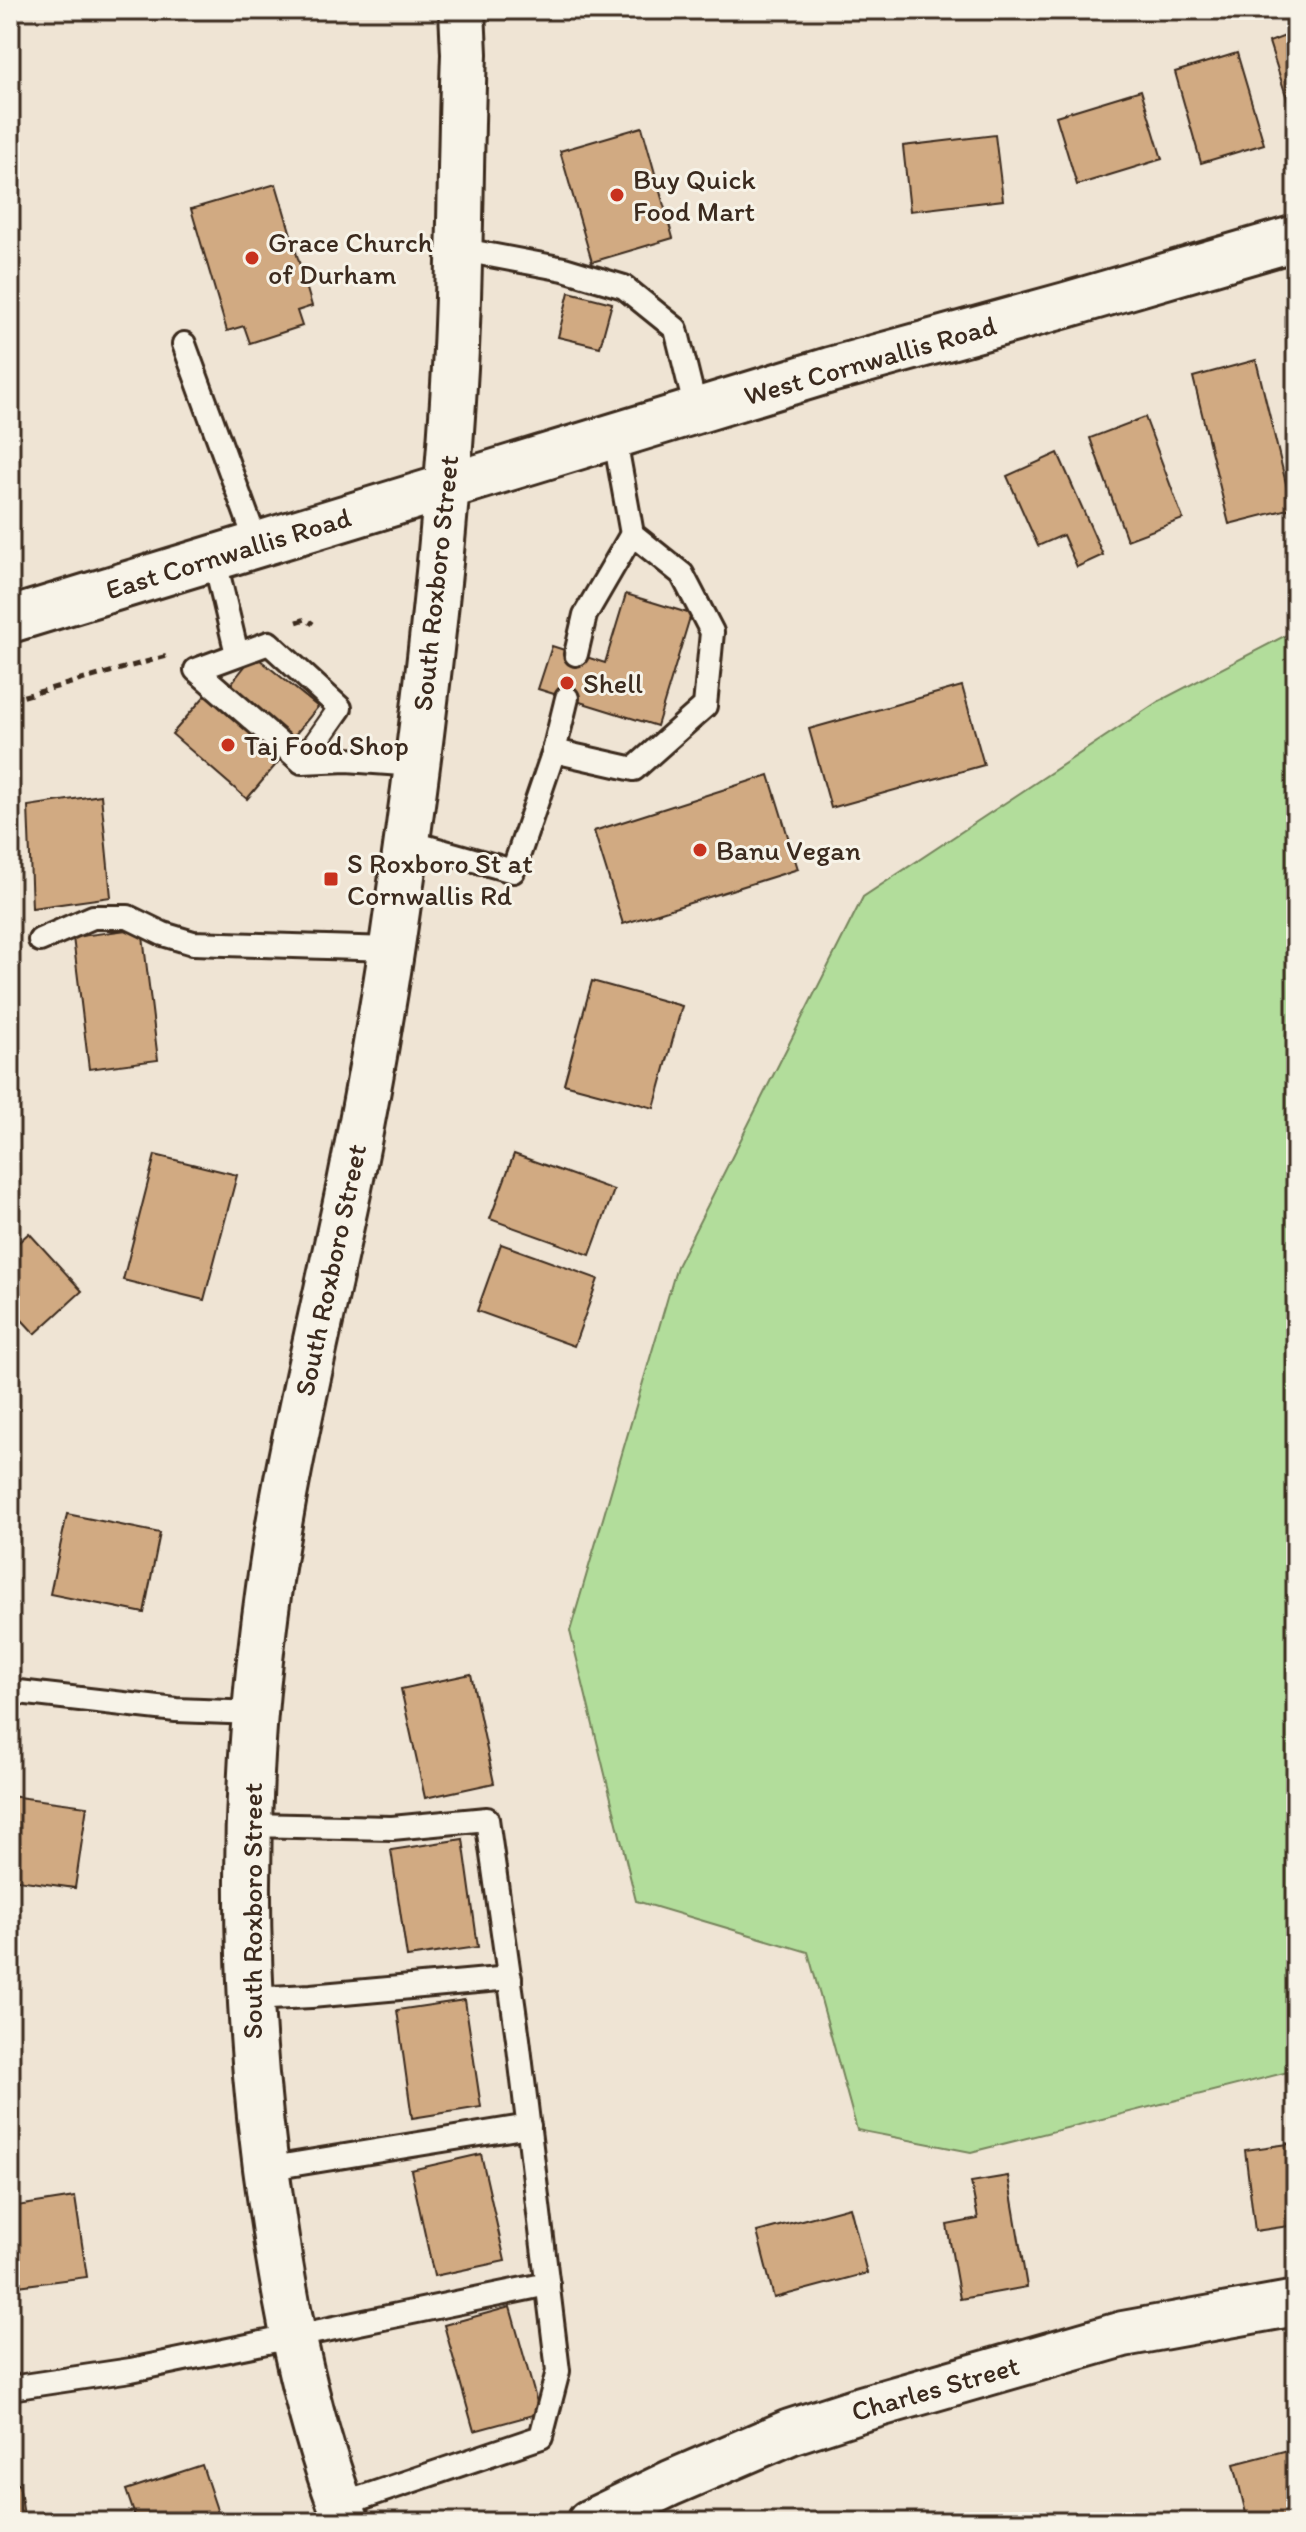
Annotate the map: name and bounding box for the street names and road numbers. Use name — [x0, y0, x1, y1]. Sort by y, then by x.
street label: West Cornwallis Road — [740, 308, 1000, 412]
street label: South Roxboro Street — [405, 454, 465, 712]
street label: East Cornwallis Road — [101, 500, 355, 606]
street label: South Roxboro Street — [287, 1141, 373, 1399]
street label: South Roxboro Street — [235, 1783, 269, 2039]
street label: Charles Street — [847, 2348, 1023, 2428]

